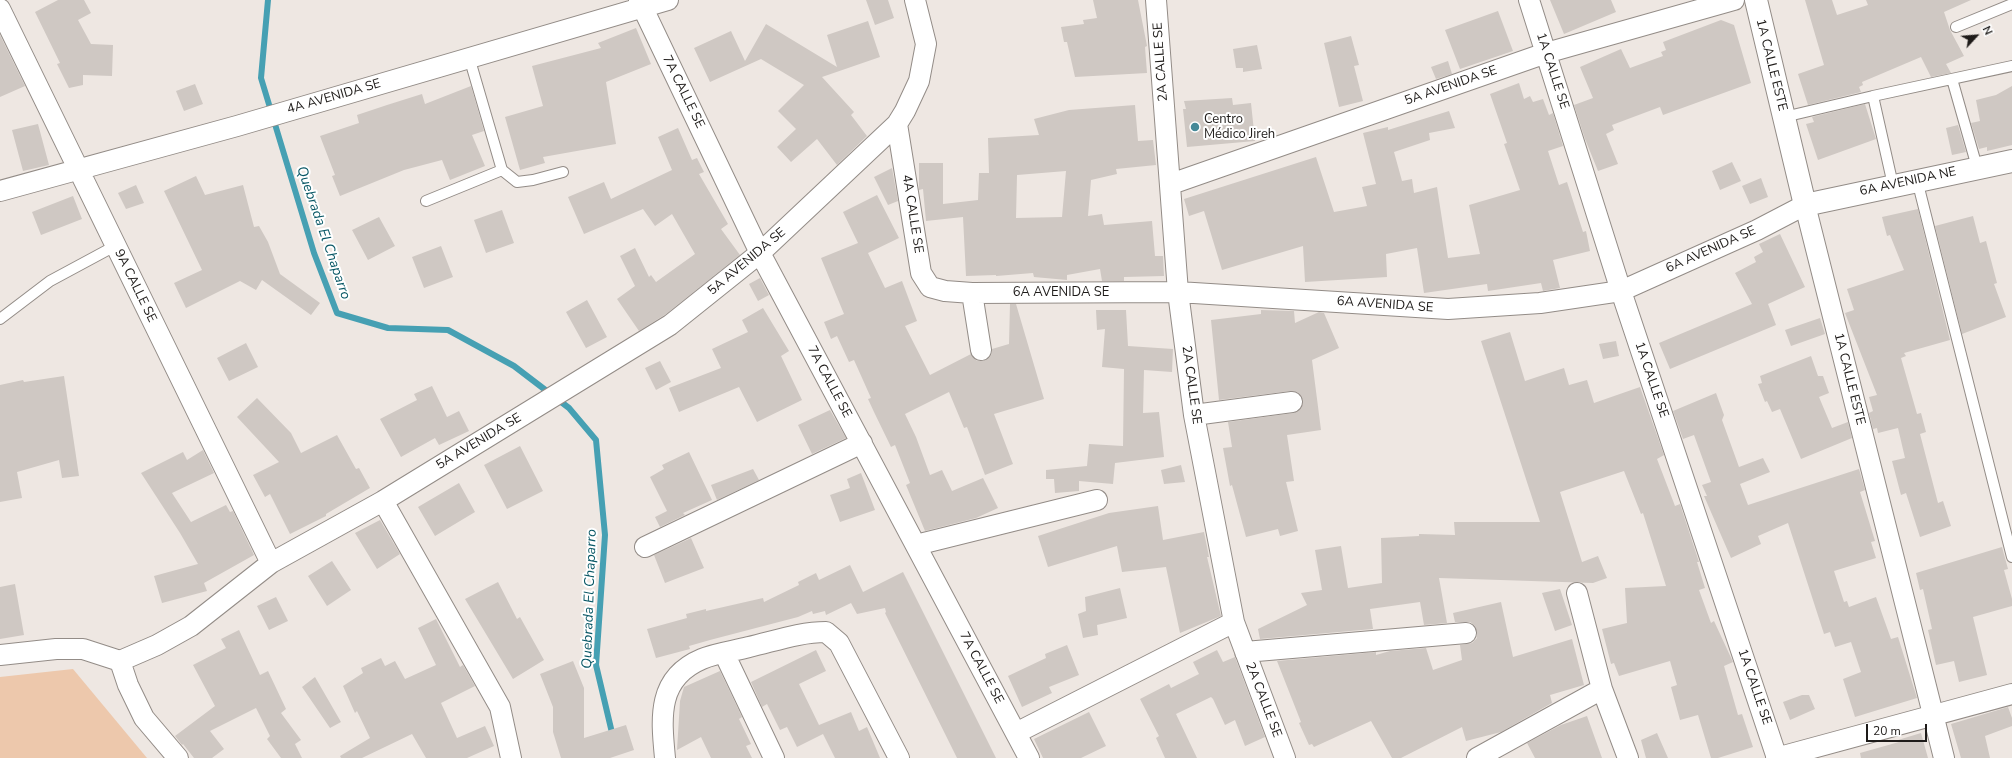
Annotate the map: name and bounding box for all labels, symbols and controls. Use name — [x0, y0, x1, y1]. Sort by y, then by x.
north arrow — [1956, 16, 1996, 56]
street label: 1A CALLE ESTE — [1752, 17, 1790, 113]
street label: 2A CALLE SE — [1150, 22, 1172, 102]
text: N — [1979, 24, 1996, 38]
street label: 1A CALLE SE — [1532, 31, 1572, 111]
street label: 7A CALLE SE — [659, 53, 707, 131]
street label: 5A AVENIDA SE — [1403, 63, 1499, 109]
street label: 4A AVENIDA SE — [285, 76, 383, 118]
place label: Centro Médico Jireh — [1204, 112, 1275, 143]
marker: Centro Médico Jireh — [1189, 121, 1201, 133]
water label: Quebrada El Chaparro — [292, 164, 354, 302]
street label: 6A AVENIDA NE — [1858, 164, 1958, 200]
street label: 4A CALLE SE — [898, 174, 926, 254]
street label: 6A AVENIDA SE — [1664, 223, 1758, 277]
street label: 5A AVENIDA SE — [705, 225, 789, 299]
street label: 9A CALLE SE — [111, 247, 159, 325]
street label: 6A AVENIDA SE — [1013, 285, 1109, 301]
street label: 6A AVENIDA SE — [1336, 294, 1434, 316]
street label: 1A CALLE ESTE — [1830, 331, 1868, 427]
street label: 1A CALLE SE — [1631, 340, 1671, 420]
street label: 7A CALLE SE — [804, 343, 854, 421]
street label: 2A CALLE SE — [1178, 345, 1204, 425]
street label: 5A AVENIDA SE — [434, 410, 524, 474]
water label: Quebrada El Chaparro — [579, 529, 601, 669]
street label: 7A CALLE SE — [956, 629, 1006, 707]
street label: 1A CALLE SE — [1734, 647, 1774, 727]
street label: 2A CALLE SE — [1242, 660, 1284, 740]
scale bar — [1868, 716, 1929, 742]
text: 20 m — [1873, 723, 1901, 739]

